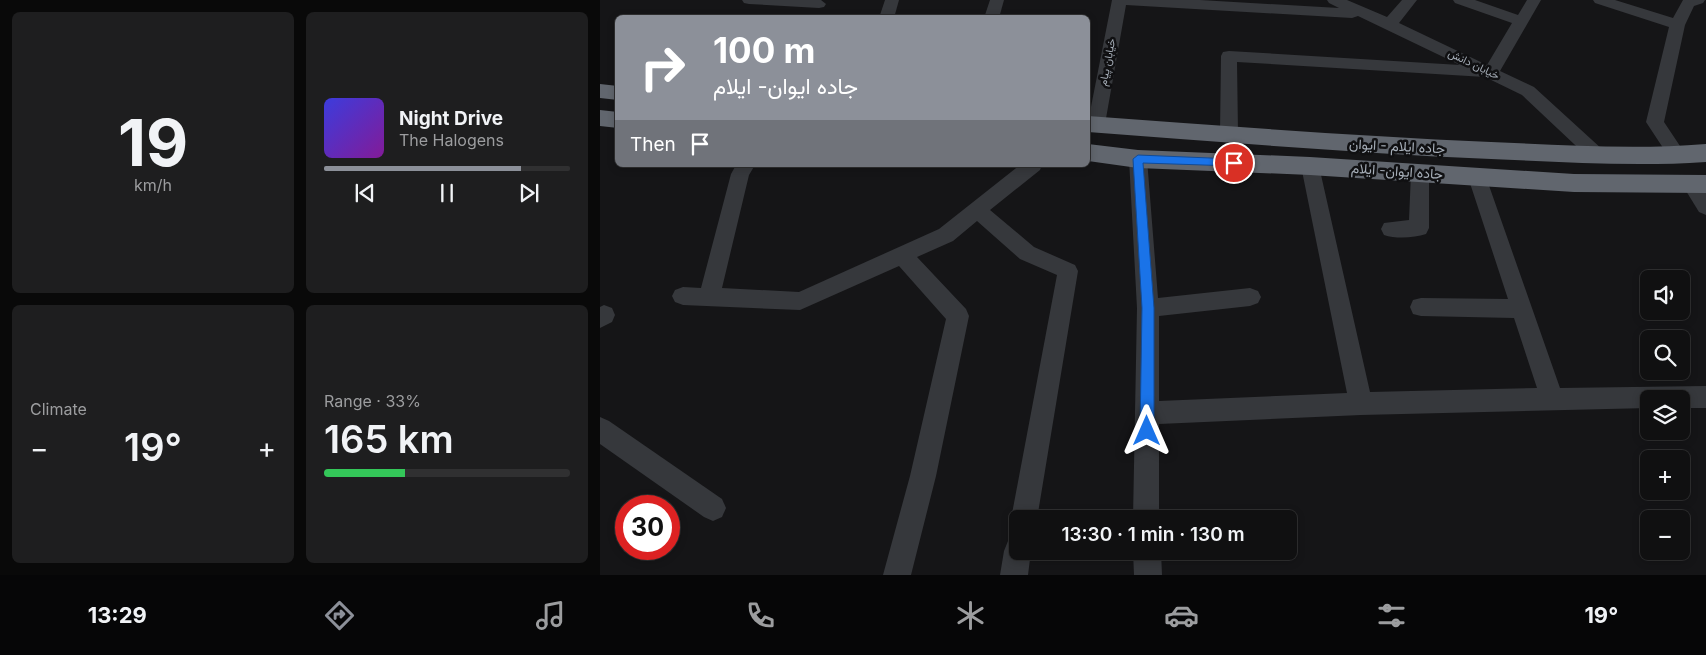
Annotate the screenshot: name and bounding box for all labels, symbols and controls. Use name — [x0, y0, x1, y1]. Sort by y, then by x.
text: 100 m — [713, 29, 816, 71]
icon: right — [630, 35, 695, 100]
street label: خیابان پیام — [1096, 37, 1119, 87]
street label: خیابان دانش — [1446, 46, 1502, 82]
text: جاده ایوان- ایلام — [713, 73, 858, 99]
text: 19 — [118, 103, 188, 182]
text: Night Drive — [399, 107, 503, 130]
text: The Halogens — [399, 130, 504, 150]
icon: arrive — [686, 130, 714, 158]
text: Then — [630, 133, 676, 156]
street label: جاده ایلام - ایوان — [1348, 134, 1446, 158]
pin — [1213, 142, 1255, 184]
icon: arrive — [1220, 149, 1248, 177]
street label: جاده ایوان- ایلام — [1350, 159, 1444, 183]
text: km/h — [134, 175, 172, 195]
icon: previous — [351, 179, 379, 207]
icon: pause — [433, 179, 461, 207]
icon: next — [515, 179, 543, 207]
map controls — [1640, 270, 1690, 560]
button: sound — [1640, 270, 1690, 320]
button: search — [1640, 330, 1690, 380]
button: layers — [1640, 390, 1690, 440]
text: Range · 33% — [324, 391, 421, 411]
text: Climate — [30, 399, 87, 419]
position arrow — [1120, 404, 1172, 456]
text: 165 km — [324, 416, 454, 462]
text: 19° — [124, 424, 182, 470]
text: − — [30, 431, 49, 465]
text: + — [257, 431, 276, 465]
button: + — [1640, 450, 1690, 500]
speed limit sign: 30 — [615, 495, 680, 560]
button: − — [1640, 510, 1690, 560]
text: 13:30 · 1 min · 130 m — [1061, 523, 1245, 546]
icon: directions — [322, 598, 357, 633]
icon: music — [533, 598, 568, 633]
icon: phone — [743, 598, 778, 633]
icon: climate — [953, 598, 988, 633]
icon: car — [1164, 598, 1199, 633]
icon: filters — [1374, 598, 1409, 633]
text: 13:29 — [88, 602, 147, 628]
text: 19° — [1584, 602, 1618, 628]

